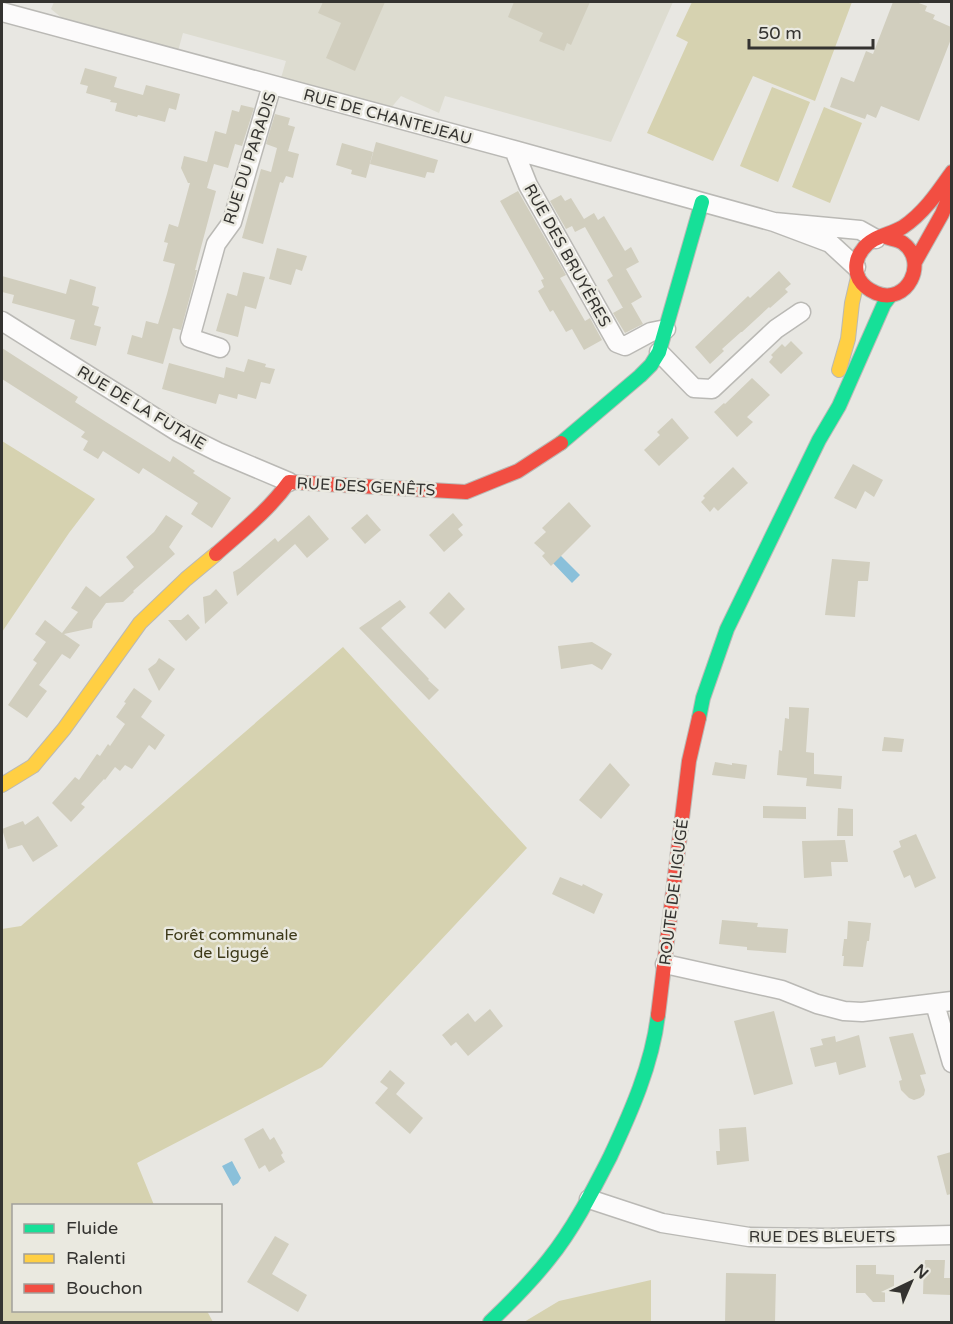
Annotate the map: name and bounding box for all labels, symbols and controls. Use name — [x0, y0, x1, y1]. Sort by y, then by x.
scale bar — [749, 12, 874, 50]
text: 50 m — [758, 22, 802, 44]
street label: RUE DE CHANTEJEAU — [301, 85, 474, 149]
street label: RUE DU PARADIS — [219, 89, 281, 227]
street label: RUE DES BRUYÈRES — [519, 180, 615, 331]
street label: RUE DE LA FUTAIE — [74, 362, 209, 454]
street label: RUE DES GENÊTS — [296, 473, 436, 501]
street label: ROUTE DE LIGUGÉ — [655, 818, 693, 966]
park label: Forêt communale de Ligugé — [164, 925, 298, 963]
legend — [12, 1204, 222, 1312]
text: Fluide — [66, 1217, 118, 1239]
street label: RUE DES BLEUETS — [749, 1227, 895, 1247]
text: Ralenti — [66, 1247, 126, 1269]
north arrow — [881, 1252, 941, 1312]
text: N — [909, 1260, 932, 1284]
text: Bouchon — [66, 1277, 143, 1299]

